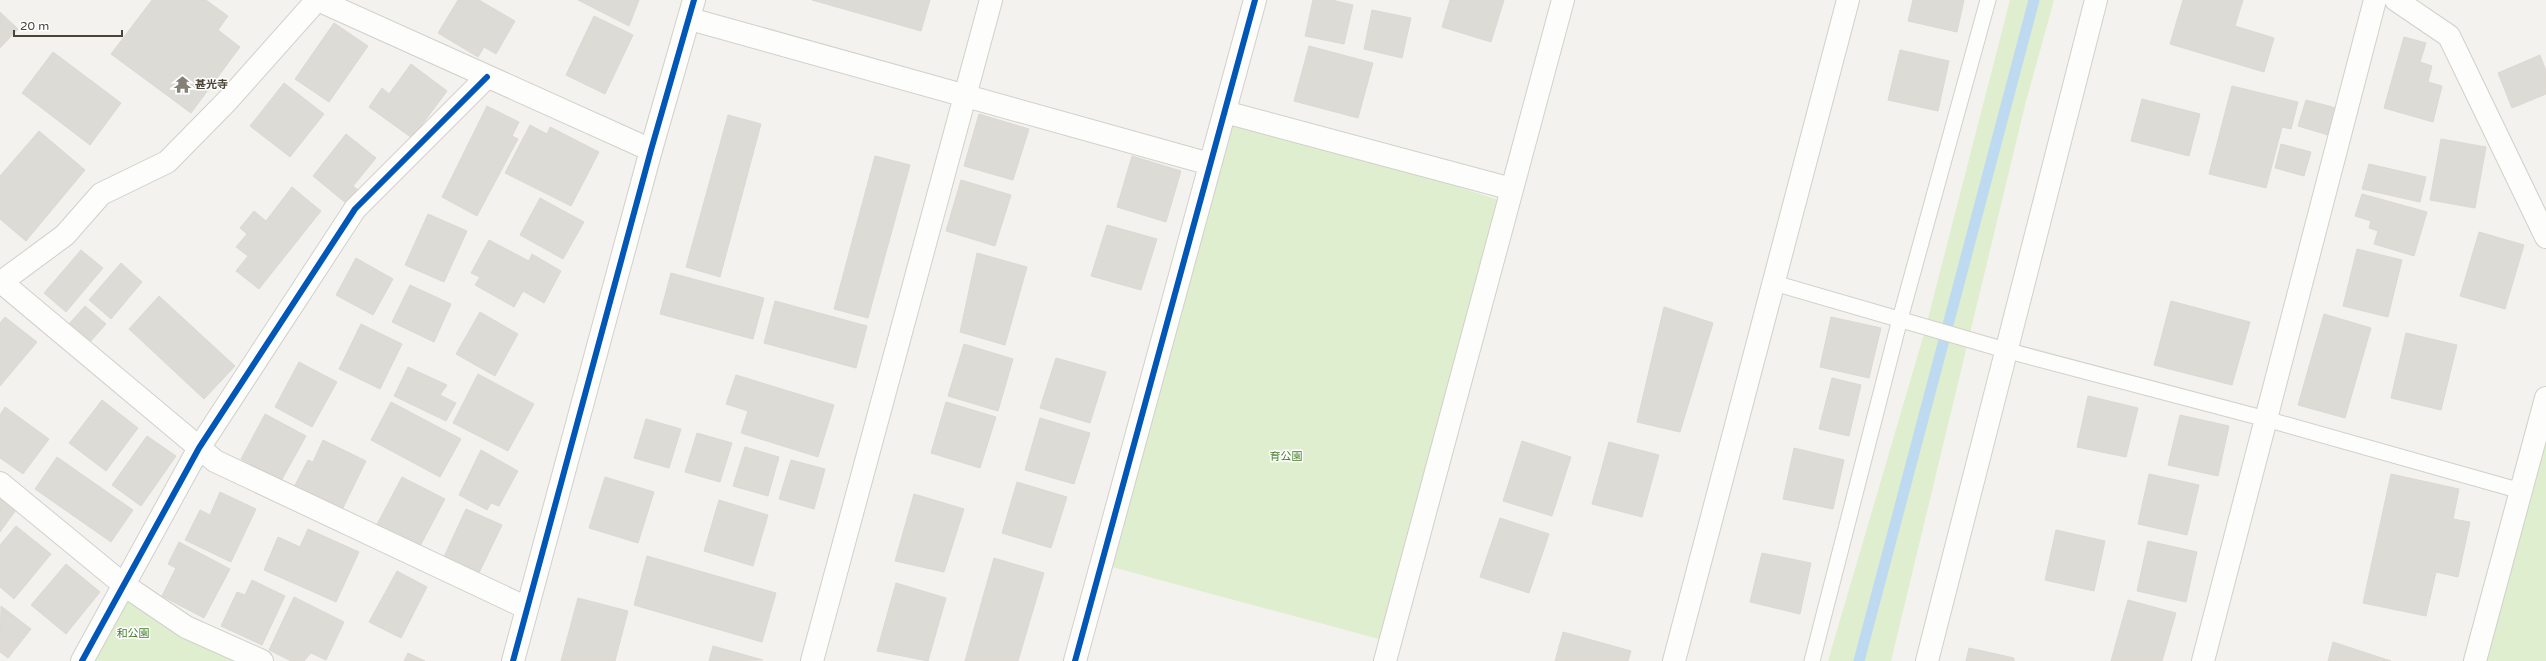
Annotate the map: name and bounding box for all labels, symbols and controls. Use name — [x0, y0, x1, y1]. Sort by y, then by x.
scale bar — [14, 12, 122, 38]
text: 20 m — [20, 19, 49, 33]
temple icon: 甚光寺 — [172, 74, 192, 94]
place label: 甚光寺 — [195, 78, 228, 91]
park label: 育公園 — [1270, 450, 1303, 463]
park label: 和公園 — [117, 627, 150, 640]

